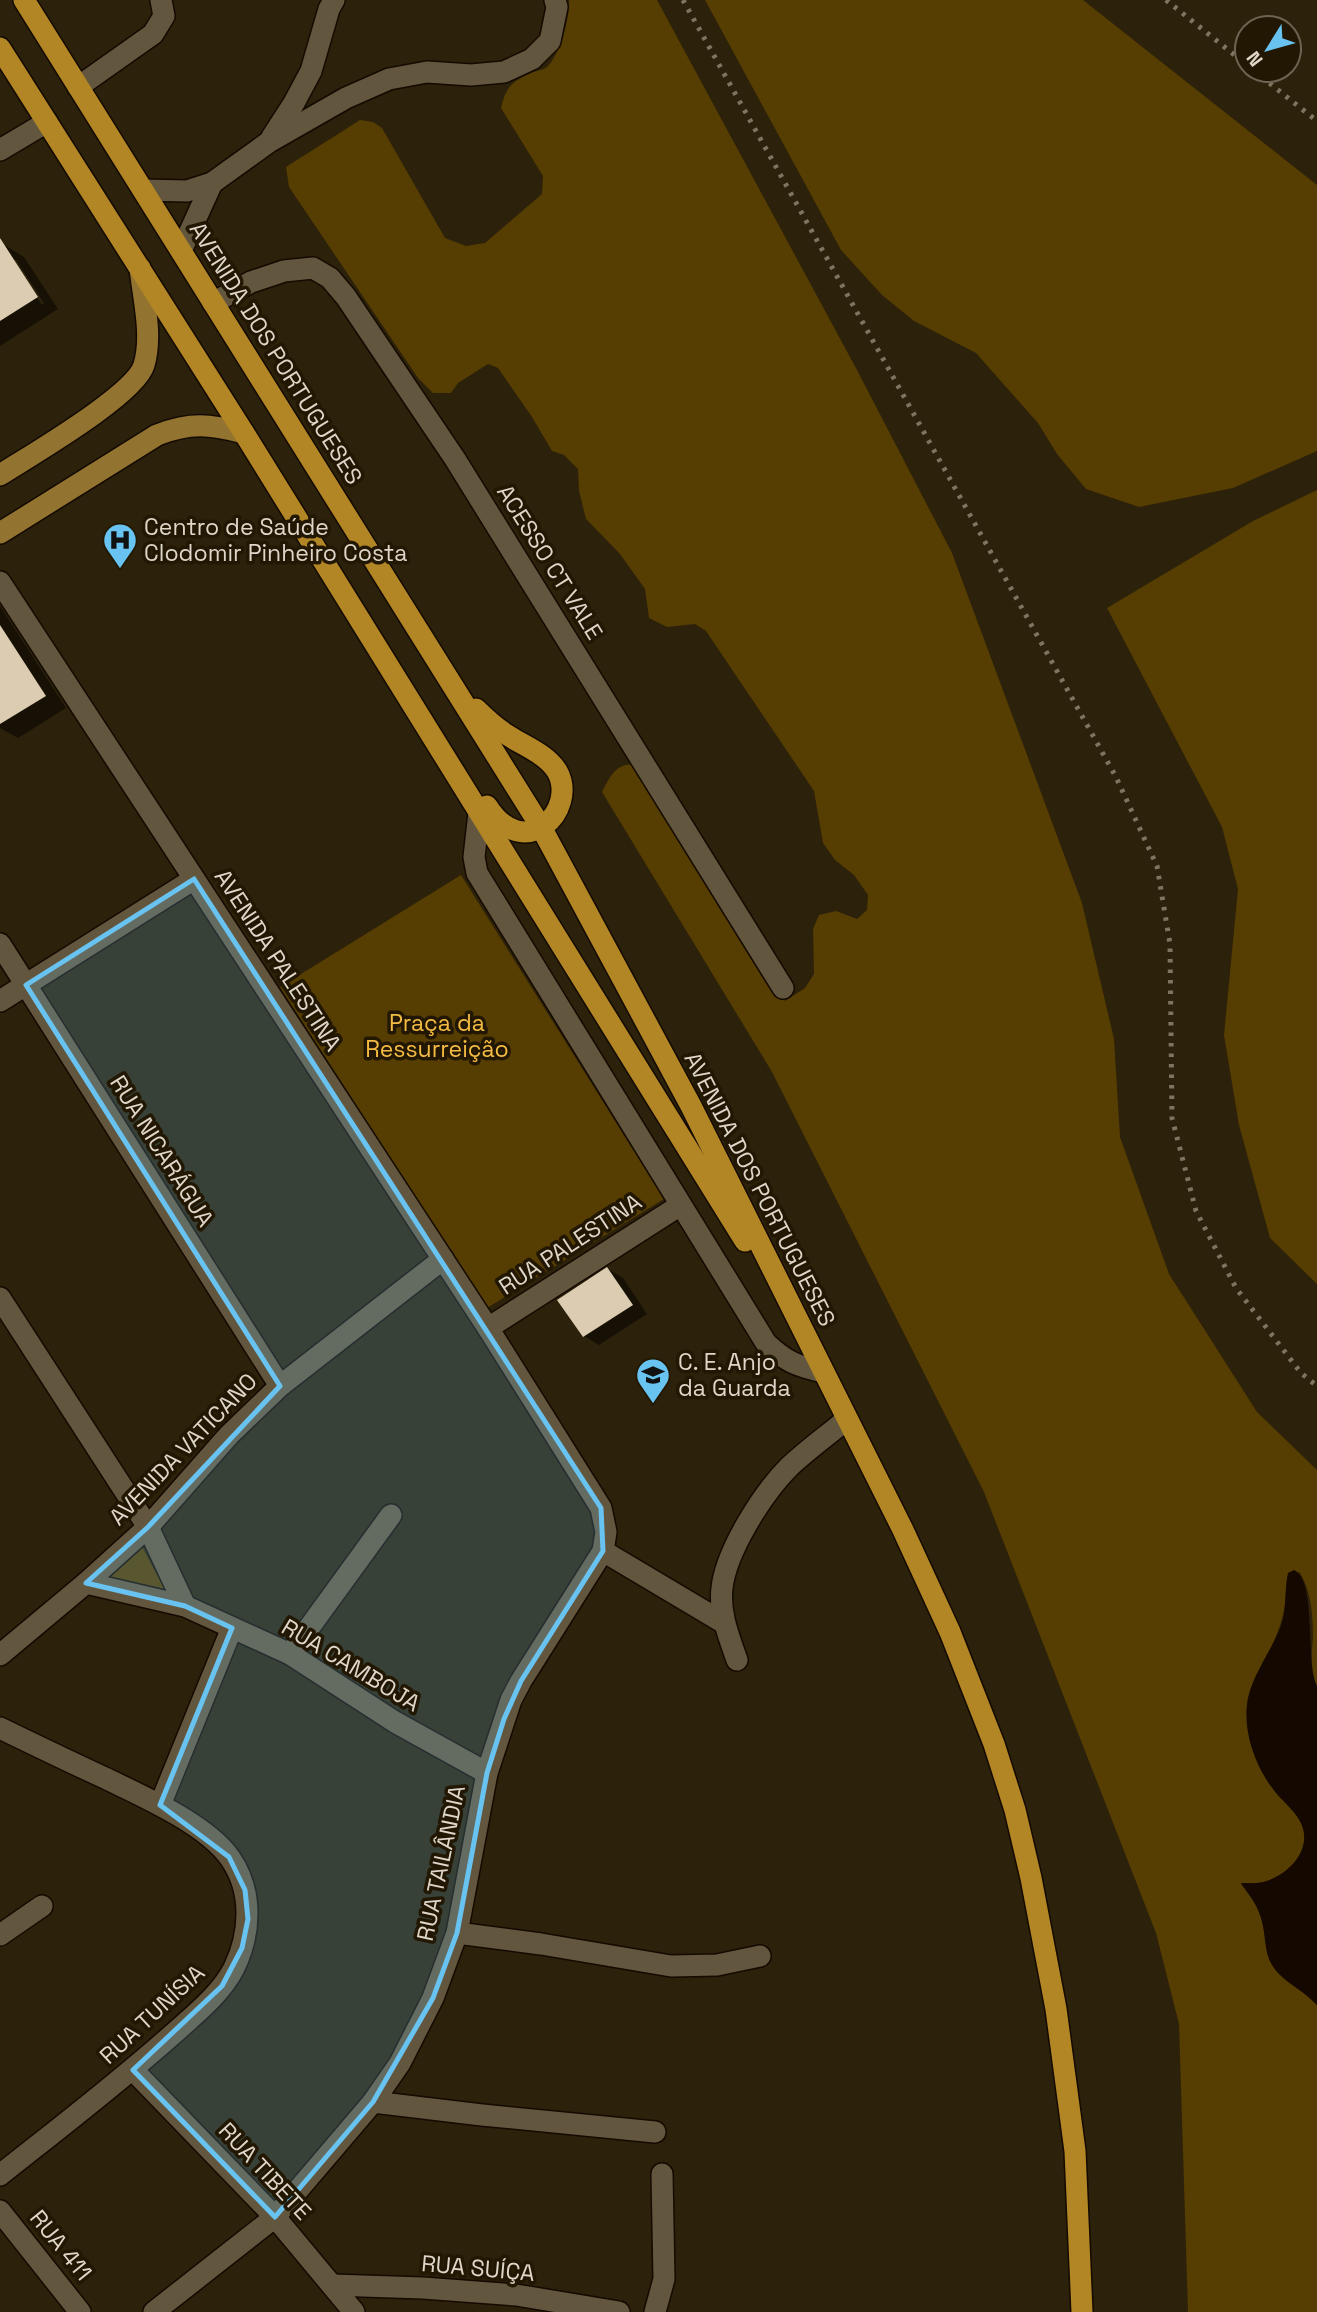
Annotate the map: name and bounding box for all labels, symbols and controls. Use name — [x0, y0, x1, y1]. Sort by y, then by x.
north arrow — [1233, 14, 1303, 84]
text: N — [1241, 46, 1269, 72]
street label: AVENIDA DOS PORTUGUESES — [183, 216, 369, 490]
street label: ACESSO CT VALE — [490, 479, 610, 645]
place label: Centro de Saúde Clodomir Pinheiro Costa — [144, 512, 408, 568]
hospital icon: Centro de Saúde Clodomir Pinheiro Costa — [101, 521, 139, 570]
street label: AVENIDA PALESTINA — [208, 863, 348, 1057]
park label: Praça da Ressurreição — [365, 1008, 509, 1064]
street label: AVENIDA DOS PORTUGUESES — [678, 1047, 842, 1331]
street label: RUA NICARÁGUA — [103, 1070, 221, 1232]
street label: RUA PALESTINA — [493, 1187, 647, 1301]
place label: C. E. Anjo da Guarda — [678, 1347, 791, 1403]
school or university icon: C. E. Anjo da Guarda — [634, 1356, 672, 1405]
street label: AVENIDA VATICANO — [102, 1366, 264, 1532]
street label: RUA CAMBOJA — [276, 1612, 426, 1718]
street label: RUA TAILÂNDIA — [410, 1782, 472, 1944]
street label: RUA TUNÍSIA — [93, 1958, 211, 2070]
street label: RUA TIBETE — [212, 2116, 318, 2226]
street label: RUA 411 — [23, 2203, 99, 2287]
street label: RUA SUÍÇA — [420, 2248, 536, 2288]

